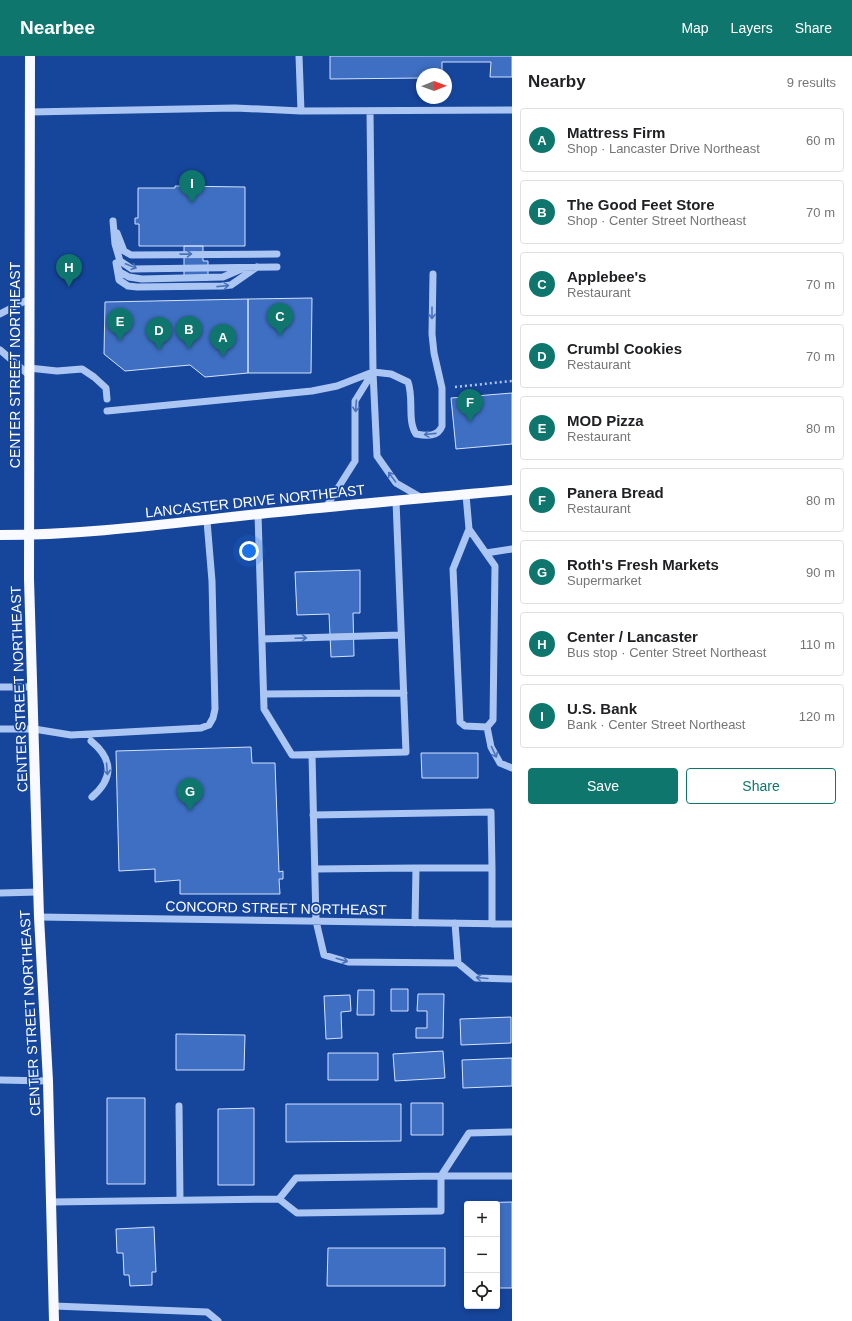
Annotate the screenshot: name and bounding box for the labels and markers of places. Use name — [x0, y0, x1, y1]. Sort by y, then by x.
pin: I — [179, 170, 205, 203]
pin: H — [56, 254, 82, 287]
pin: C — [267, 303, 293, 336]
pin: E — [107, 308, 133, 341]
pin: B — [176, 316, 202, 349]
pin: D — [146, 317, 172, 350]
pin: A — [210, 324, 236, 357]
pin: F — [457, 389, 483, 422]
pin: G — [177, 778, 203, 811]

